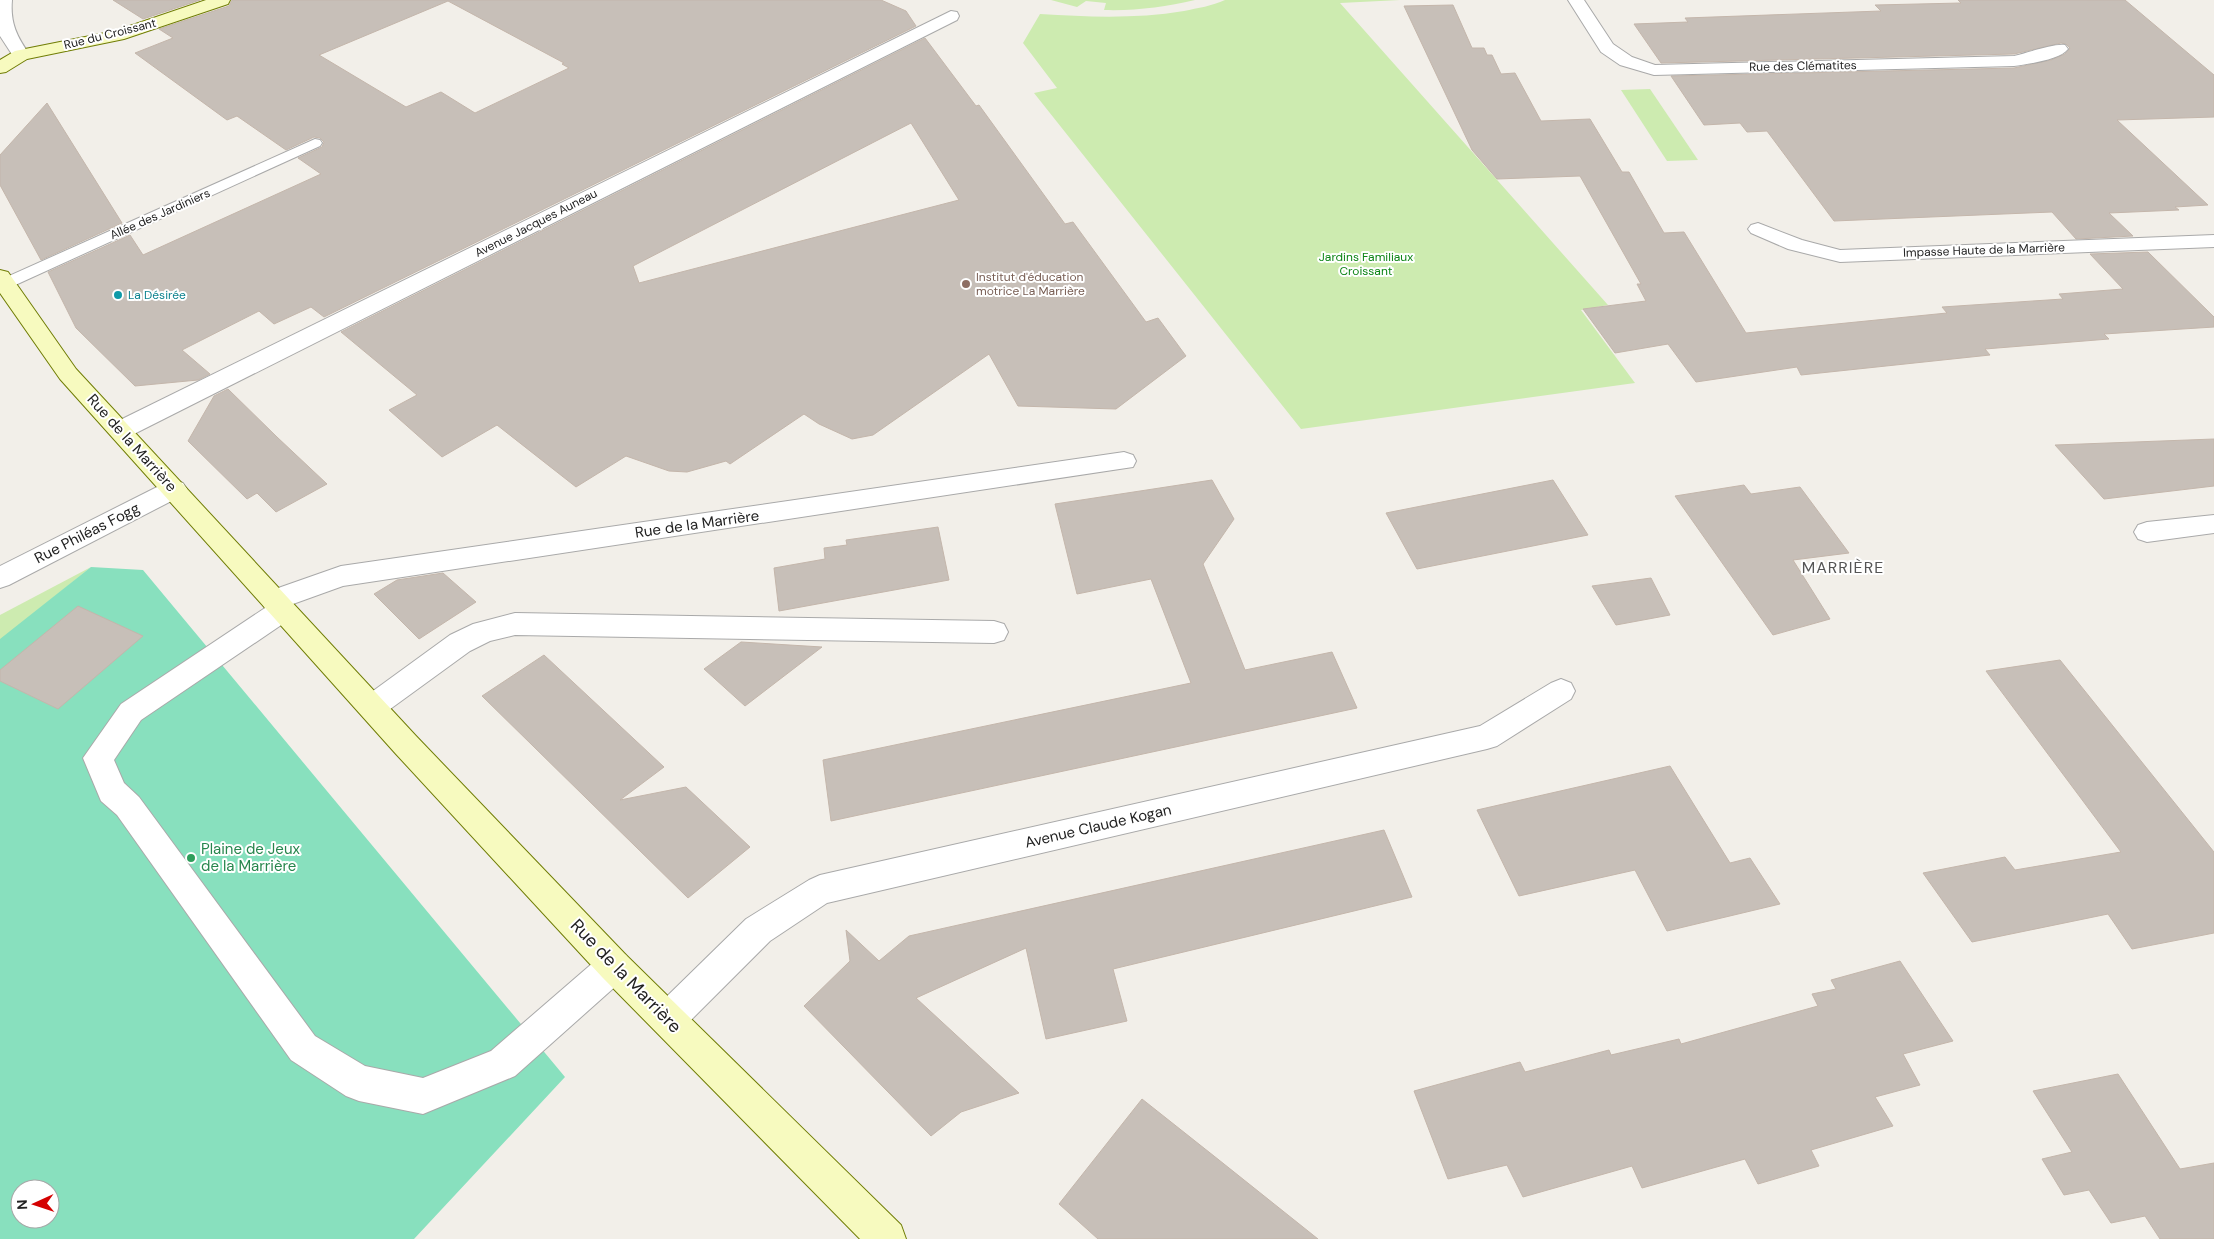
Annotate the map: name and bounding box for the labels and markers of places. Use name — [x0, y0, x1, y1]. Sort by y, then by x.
place label: Institut d'éducation motrice La Marrière — [976, 269, 1085, 299]
marker: Institut d'éducation motrice La Marrière — [960, 278, 972, 290]
place label: La Désirée — [128, 287, 186, 303]
marker: La Désirée — [112, 289, 124, 301]
place label: Plaine de Jeux de la Marrière — [201, 839, 300, 876]
marker: Plaine de Jeux de la Marrière — [185, 852, 197, 864]

